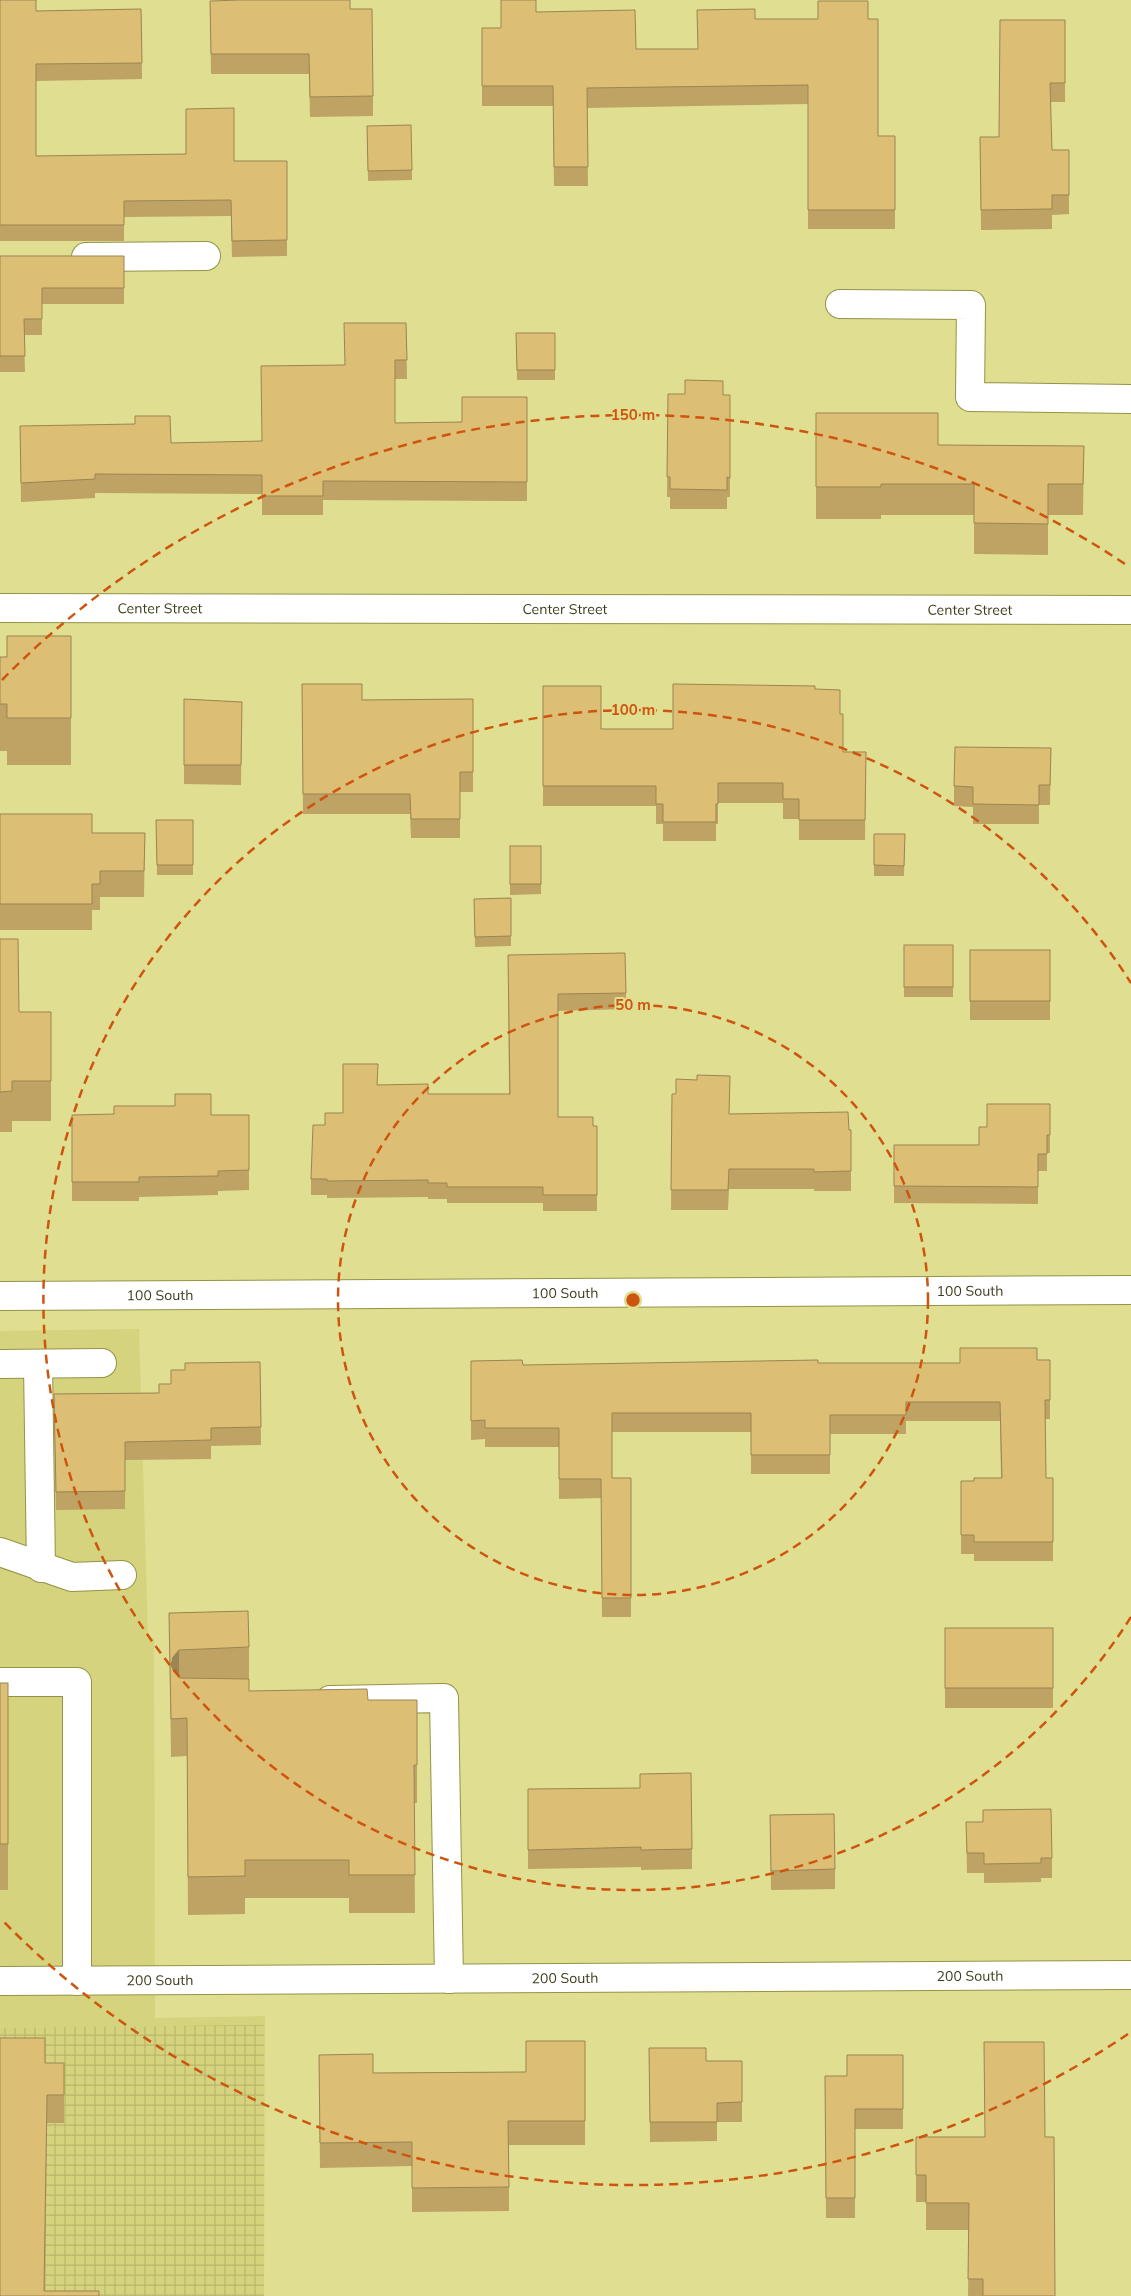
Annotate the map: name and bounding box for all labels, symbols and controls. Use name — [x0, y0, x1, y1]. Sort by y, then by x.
text: 150 m — [611, 405, 655, 424]
street label: Center Street — [118, 599, 203, 617]
street label: Center Street — [523, 600, 608, 618]
street label: Center Street — [928, 601, 1013, 619]
text: 100 m — [611, 700, 655, 719]
text: 50 m — [615, 995, 651, 1014]
street label: 100 South — [937, 1282, 1003, 1300]
street label: 100 South — [532, 1284, 598, 1302]
street label: 100 South — [127, 1286, 193, 1304]
centre of rings — [624, 1291, 642, 1309]
street label: 200 South — [937, 1967, 1003, 1985]
street label: 200 South — [532, 1969, 598, 1987]
street label: 200 South — [127, 1971, 193, 1989]

